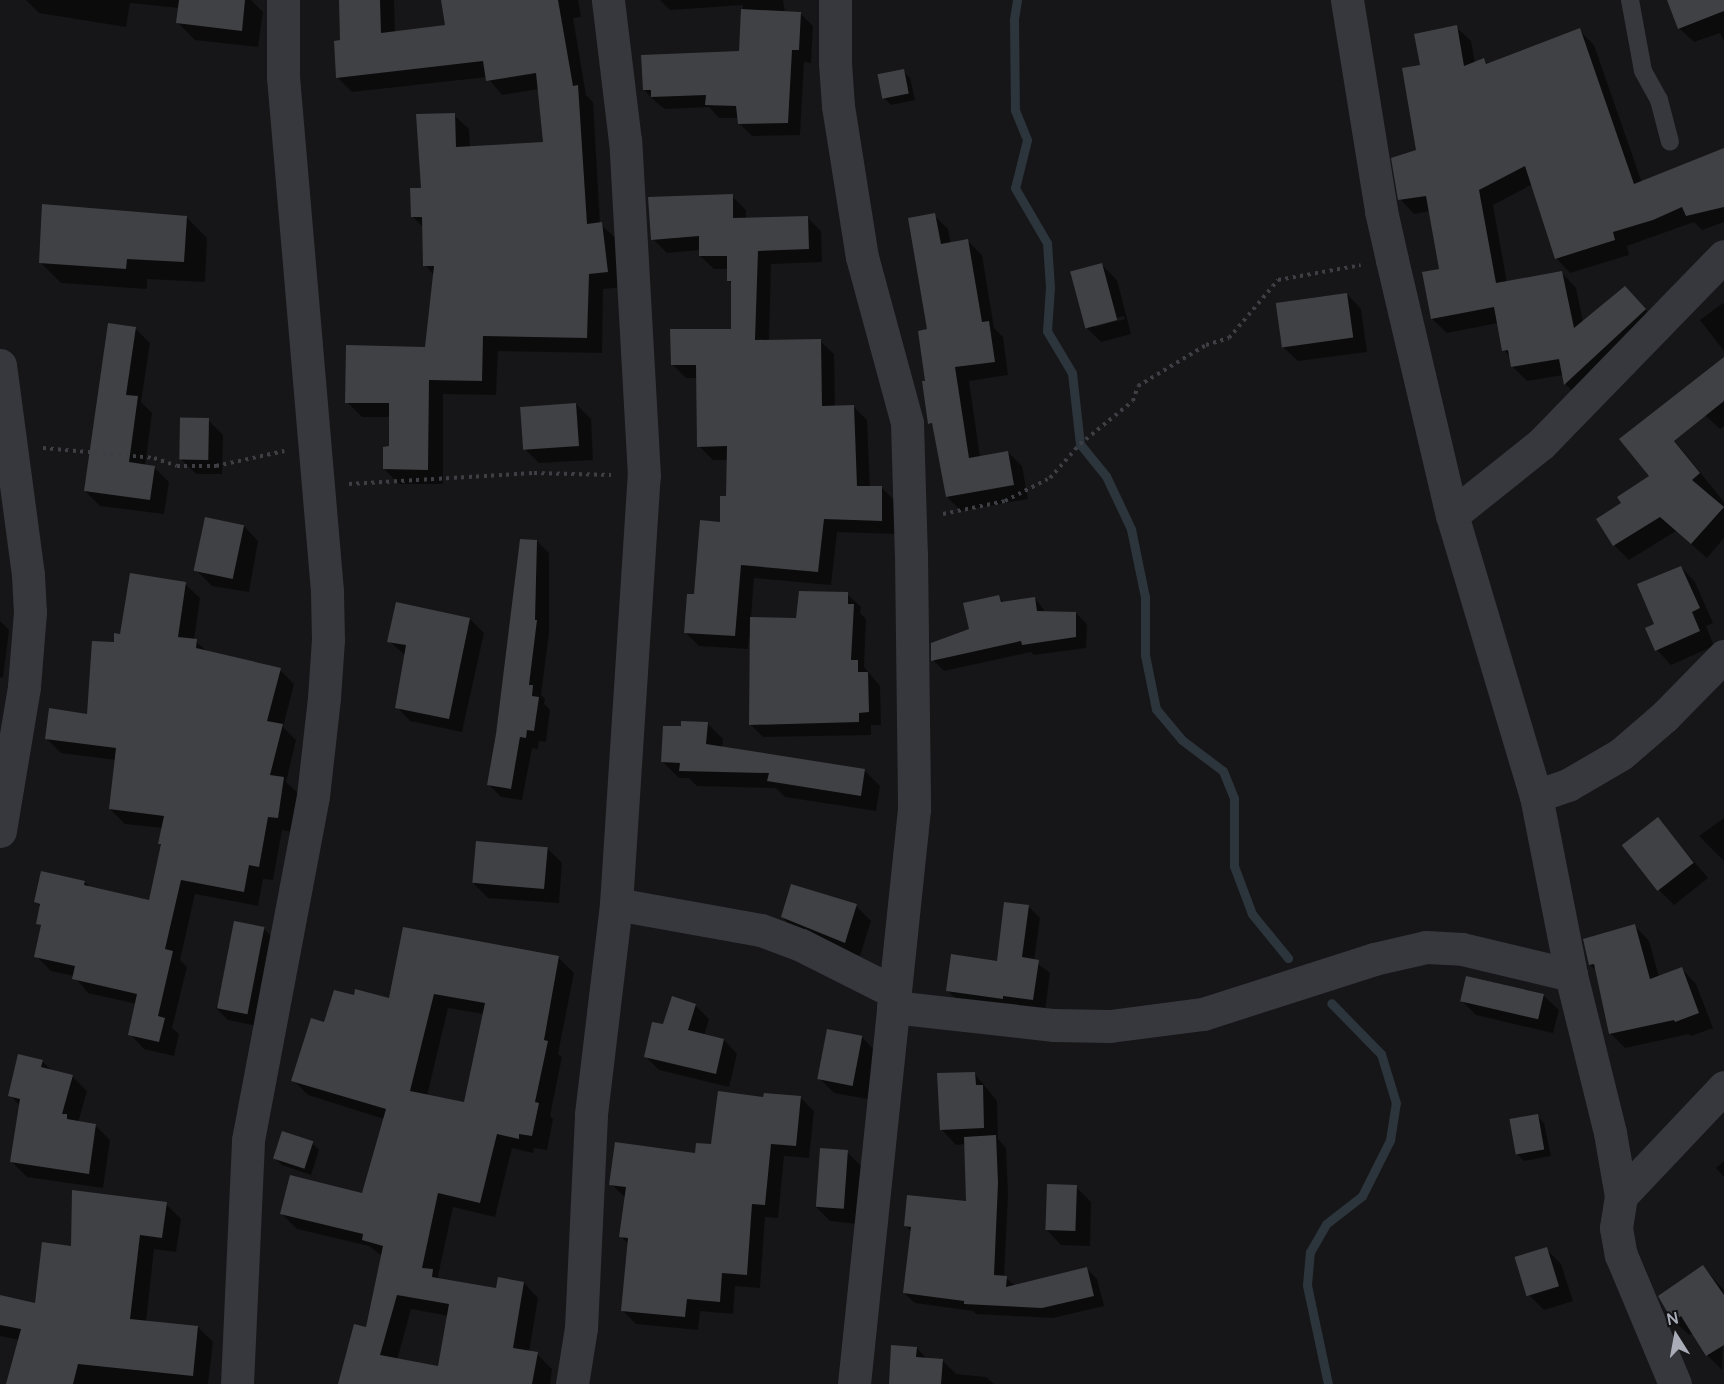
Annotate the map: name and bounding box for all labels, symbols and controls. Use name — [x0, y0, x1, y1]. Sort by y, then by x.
north arrow — [1646, 1306, 1706, 1366]
text: N — [1665, 1306, 1680, 1330]

